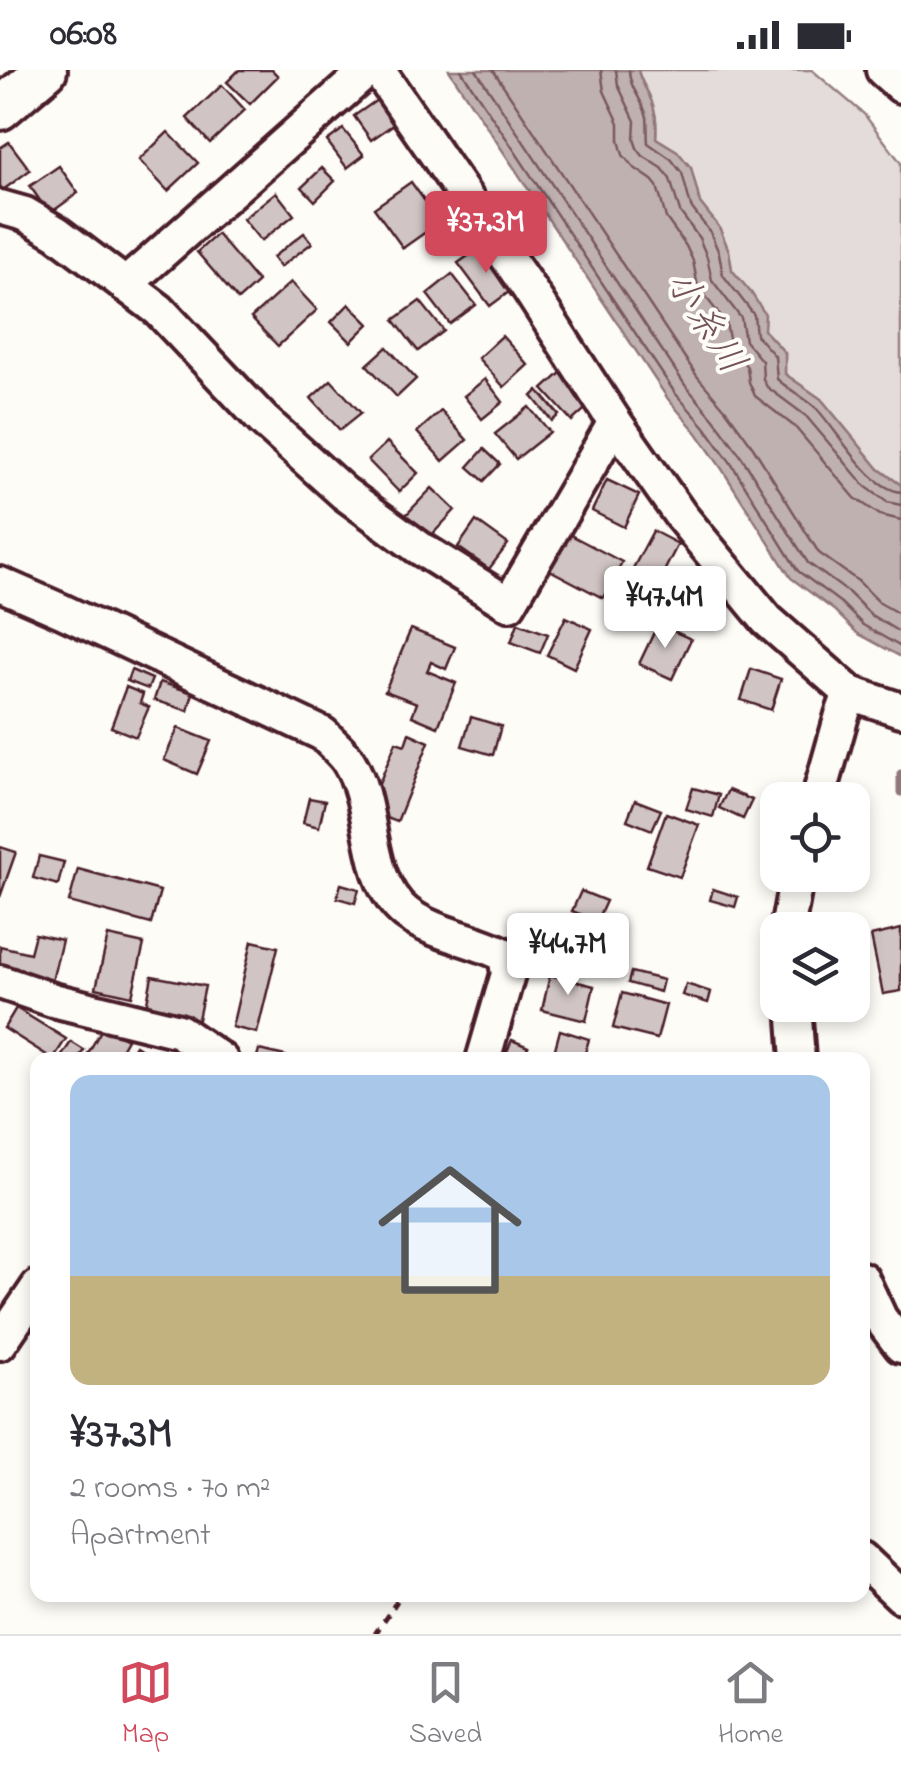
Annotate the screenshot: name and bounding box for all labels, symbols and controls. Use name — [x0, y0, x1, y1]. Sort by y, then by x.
text: 06:08 — [50, 7, 117, 63]
pin: ¥37.3M — [405, 191, 567, 276]
text: ¥37.3M — [447, 200, 525, 247]
water label: 小糸川 — [649, 260, 758, 386]
pin: ¥47.4M — [584, 566, 746, 651]
text: ¥47.4M — [626, 575, 704, 622]
map controls — [760, 782, 870, 1022]
button: locate — [760, 782, 870, 892]
button: layers — [760, 912, 870, 1022]
pin: ¥44.7M — [487, 913, 649, 998]
text: ¥44.7M — [529, 922, 607, 969]
icon: home — [360, 1140, 540, 1320]
text: ¥37.3M — [70, 1405, 172, 1466]
text: 2 rooms · 70 m² — [70, 1466, 270, 1513]
text: Apartment — [70, 1513, 211, 1560]
tab: Map — [118, 1655, 173, 1756]
tab: Saved — [409, 1655, 482, 1756]
tab: Home — [718, 1655, 783, 1756]

